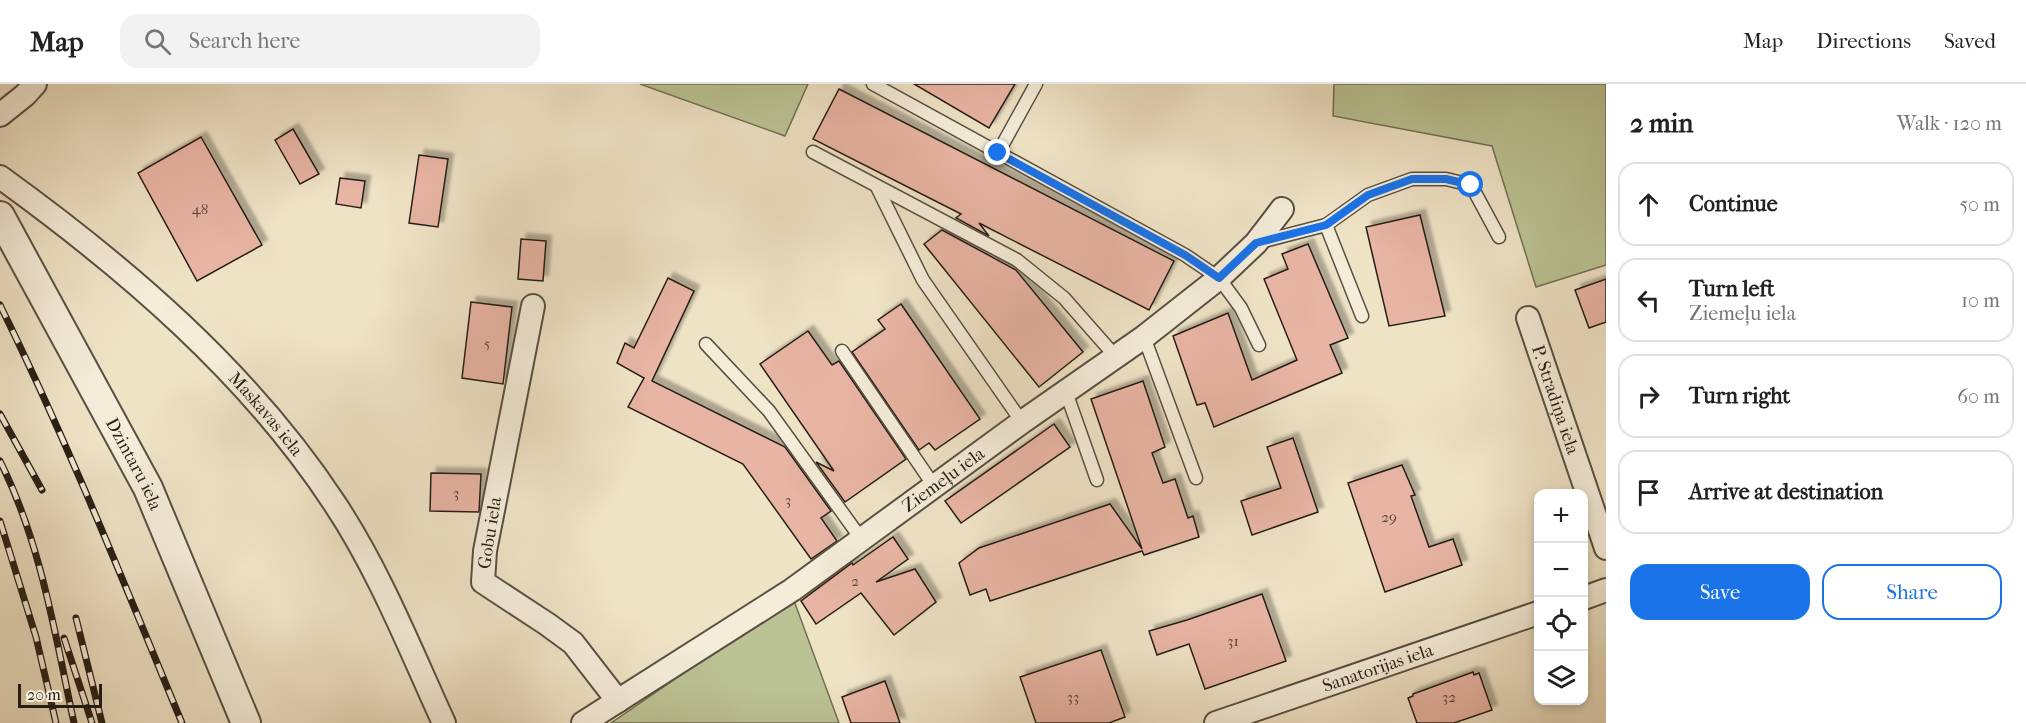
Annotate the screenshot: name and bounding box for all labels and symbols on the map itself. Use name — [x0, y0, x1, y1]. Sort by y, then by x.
route end — [984, 139, 1010, 165]
route start — [1457, 171, 1483, 197]
house number: 48 — [192, 200, 208, 218]
house number: 5 — [484, 334, 490, 352]
street label: P. Stradiņa iela — [1527, 342, 1584, 457]
street label: Maskavas iela — [224, 368, 308, 461]
street label: Dzintaru iela — [101, 414, 167, 514]
street label: Ziemeļu iela — [898, 442, 989, 516]
house number: 3 — [453, 484, 459, 502]
house number: 3 — [785, 491, 791, 509]
street label: Gobu iela — [474, 495, 506, 570]
house number: 29 — [1381, 508, 1397, 526]
house number: 2 — [851, 572, 859, 590]
house number: 31 — [1227, 632, 1239, 650]
street label: Sanatorijas iela — [1320, 639, 1437, 696]
scale bar — [18, 681, 102, 708]
house number: 33 — [1067, 688, 1079, 706]
house number: 32 — [1442, 688, 1456, 706]

